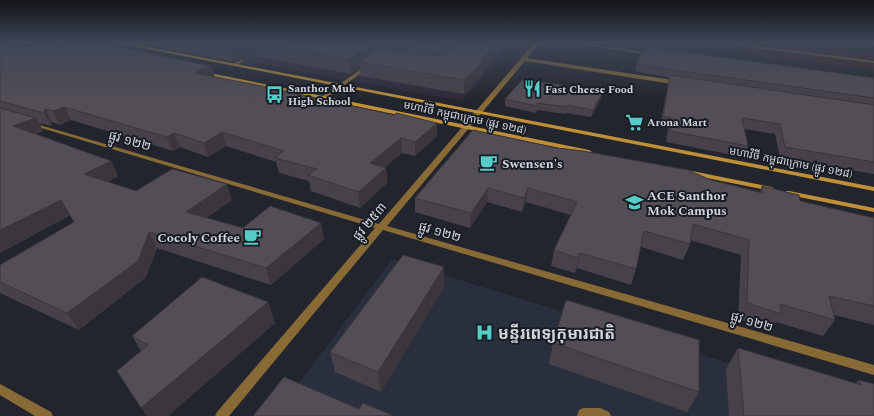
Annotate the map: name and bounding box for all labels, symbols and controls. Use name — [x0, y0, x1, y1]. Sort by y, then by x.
restaurant icon: Fast Cheese Food — [522, 79, 542, 99]
place label: Santhor Muk High School — [288, 80, 356, 110]
place label: Fast Cheese Food — [545, 81, 634, 98]
bus stop icon: Santhor Muk High School — [265, 84, 285, 104]
street label: មហាវិថី កម្ពុជាក្រោម (ផ្លូវ ១២៨) — [402, 96, 528, 140]
supermarket icon: Arona Mart — [624, 112, 644, 132]
place label: Arona Mart — [647, 114, 707, 131]
street label: ផ្លូវ ១២២ — [106, 125, 153, 157]
street label: មហាវិថី កម្ពុជាក្រោម (ផ្លូវ ១២៨) — [728, 142, 854, 184]
cafe icon: Swensen's — [479, 153, 499, 173]
place label: Swensen's — [502, 154, 563, 174]
place label: ACE Santhor Mok Campus — [647, 186, 727, 221]
school or university icon: ACE Santhor Mok Campus — [624, 192, 644, 212]
street label: ផ្លូវ ២៥៣ — [348, 198, 393, 246]
street label: ផ្លូវ ១២២ — [416, 216, 463, 248]
cafe icon: Cocoly Coffee — [243, 227, 263, 247]
place label: Cocoly Coffee — [158, 228, 240, 248]
street label: ផ្លូវ ១២២ — [728, 306, 775, 338]
place label: មន្ទីរពេទ្យកុមារជាតិ — [498, 322, 615, 346]
hospital icon: មន្ទីរពេទ្យកុមារជាតិ — [475, 323, 495, 343]

